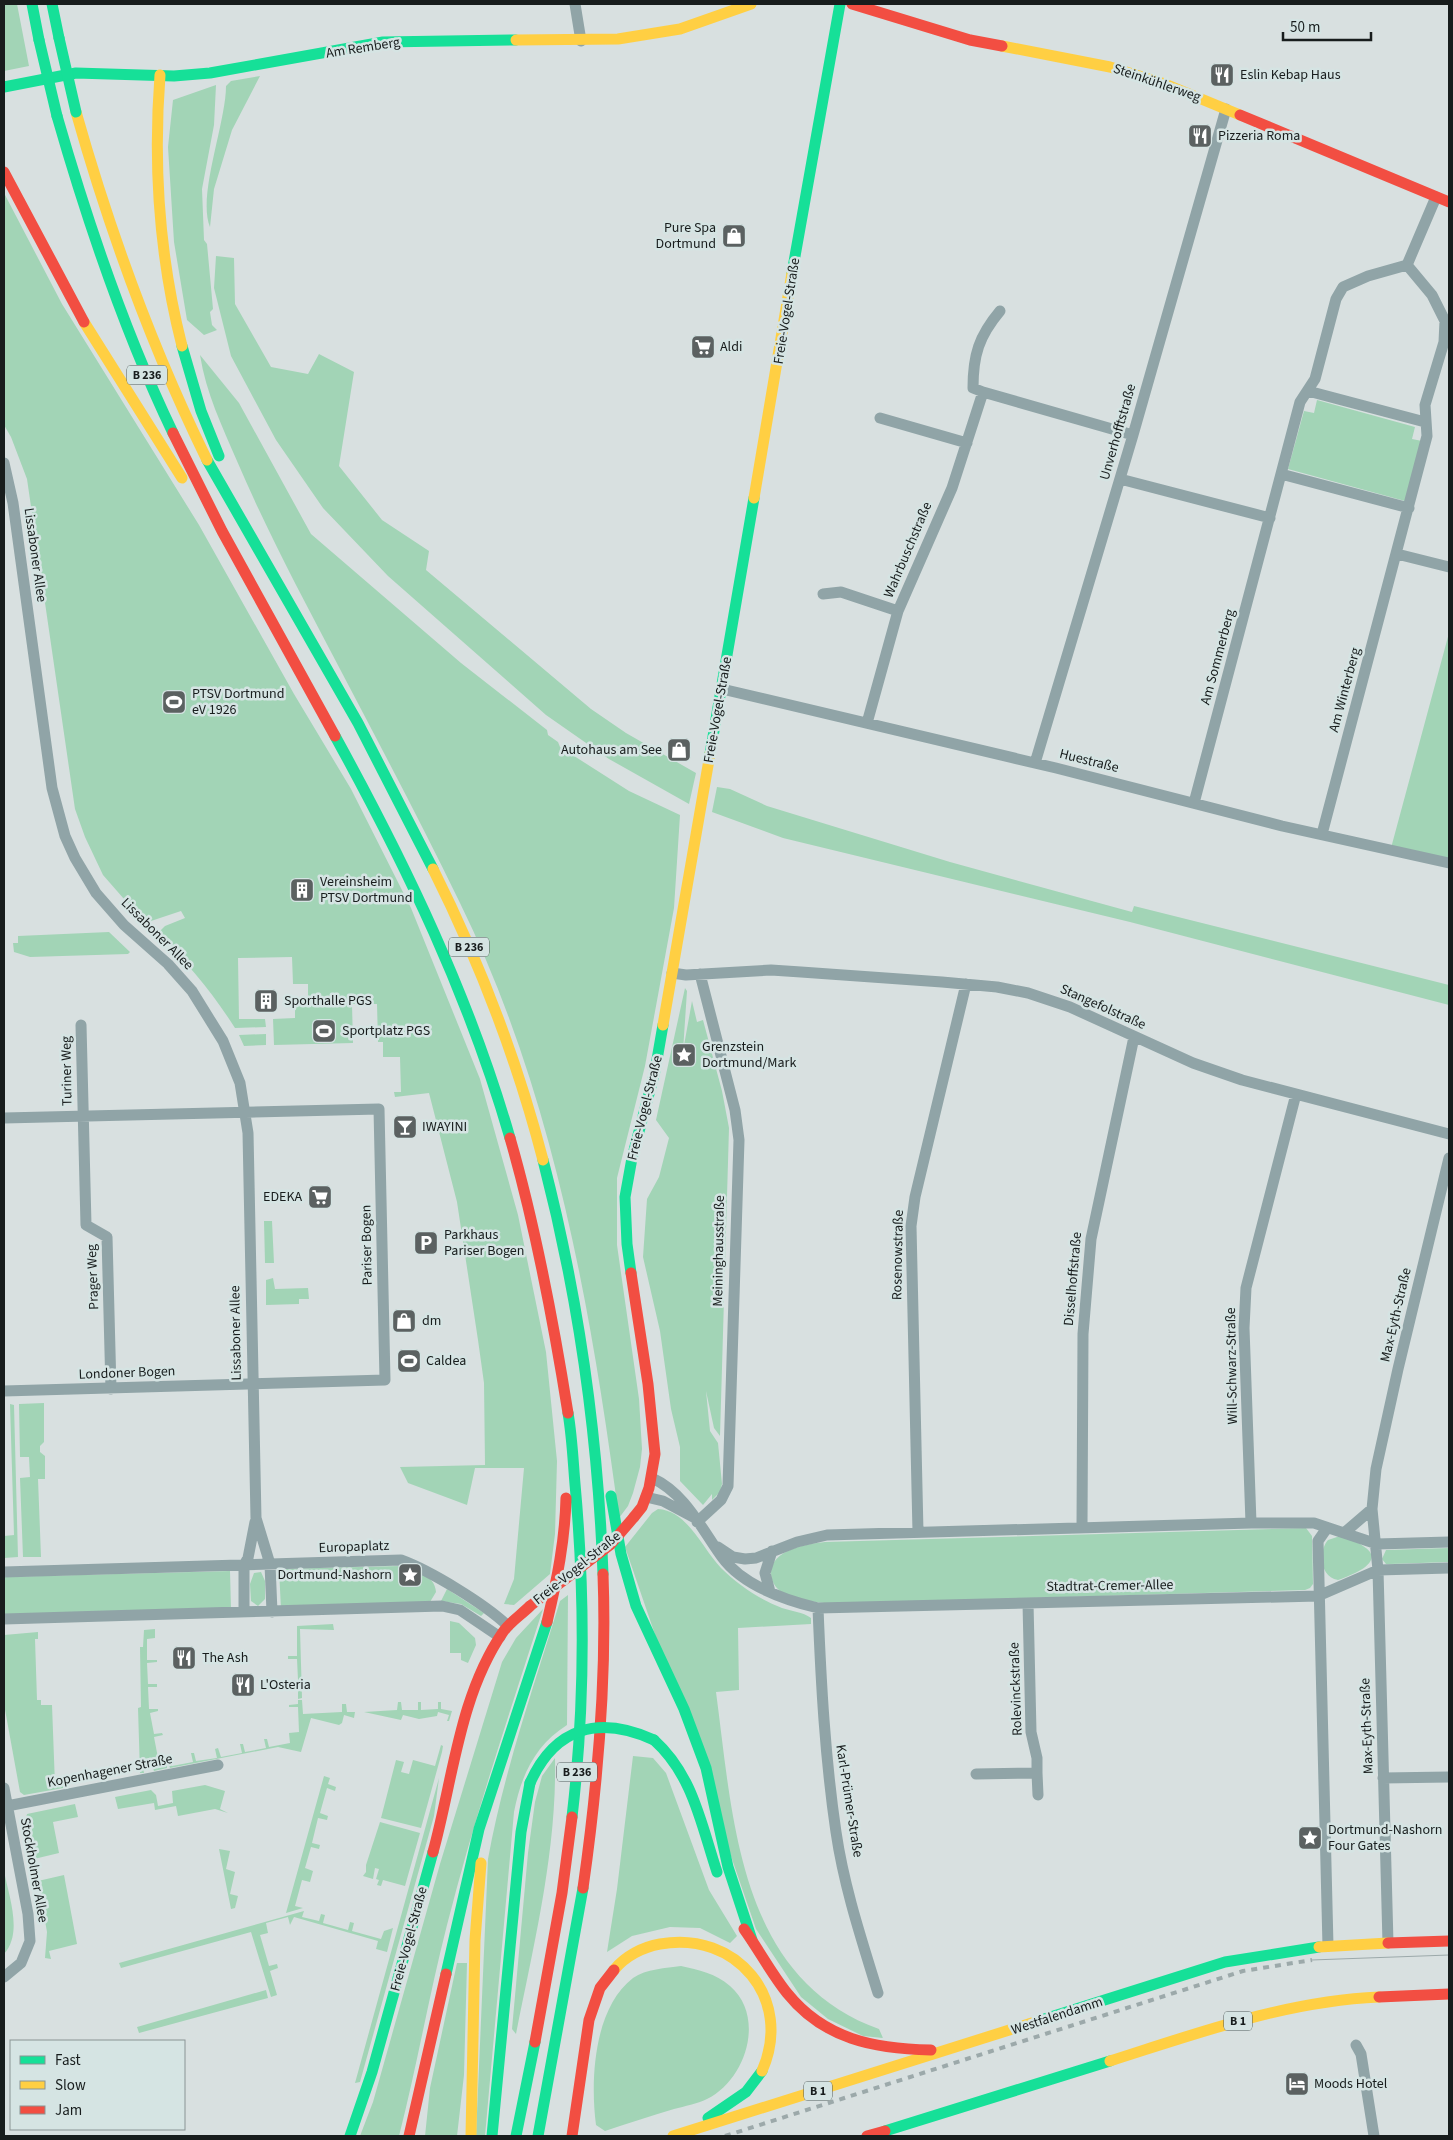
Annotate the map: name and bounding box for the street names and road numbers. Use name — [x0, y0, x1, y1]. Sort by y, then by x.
street label: Am Remberg — [324, 32, 402, 64]
street label: Steinkühlerweg — [1111, 59, 1203, 107]
street label: Freie-Vogel-Straße — [769, 256, 805, 366]
road number: B 236 — [127, 366, 167, 384]
street label: Unverhofftstraße — [1095, 382, 1141, 482]
street label: Wahrbuschstraße — [879, 499, 937, 601]
street label: Lissaboner Allee — [18, 506, 52, 604]
street label: Am Sommerberg — [1196, 607, 1240, 707]
street label: Am Winterberg — [1324, 645, 1366, 735]
street label: Freie-Vogel-Straße — [699, 655, 737, 765]
street label: Huestraße — [1057, 744, 1121, 778]
street label: Lissaboner Allee — [116, 893, 198, 975]
road number: B 236 — [449, 938, 489, 956]
street label: Stangefolstraße — [1057, 979, 1149, 1035]
street label: Turiner Weg — [56, 1036, 78, 1106]
street label: Freie-Vogel-Straße — [622, 1053, 668, 1163]
street label: Meininghausstraße — [708, 1195, 730, 1307]
street label: Pariser Bogen — [356, 1205, 378, 1285]
street label: Rosenowstraße — [887, 1210, 909, 1300]
street label: Disselhoffstraße — [1059, 1231, 1087, 1327]
street label: Prager Weg — [82, 1244, 104, 1310]
street label: Max-Eyth-Straße — [1375, 1266, 1417, 1364]
street label: Lissaboner Allee — [225, 1285, 247, 1381]
street label: Will-Schwarz-Straße — [1221, 1307, 1243, 1425]
street label: Londoner Bogen — [78, 1361, 176, 1385]
street label: Freie-Vogel-Straße — [529, 1526, 625, 1610]
street label: Europaplatz — [318, 1536, 390, 1558]
street label: Stadtrat-Cremer-Allee — [1046, 1575, 1174, 1597]
street label: Rolevinckstraße — [1004, 1642, 1028, 1736]
street label: Max-Eyth-Straße — [1355, 1677, 1379, 1774]
street label: Karl-Prümer-Straße — [830, 1743, 868, 1859]
street label: Kopenhagener Straße — [46, 1749, 174, 1793]
road number: B 236 — [557, 1762, 597, 1781]
street label: Stockholmer Allee — [15, 1816, 53, 1924]
street label: Freie-Vogel-Straße — [385, 1884, 433, 1993]
street label: Westfalendamm — [1009, 1992, 1105, 2040]
road number: B 1 — [1224, 2012, 1252, 2030]
road number: B 1 — [804, 2082, 832, 2100]

